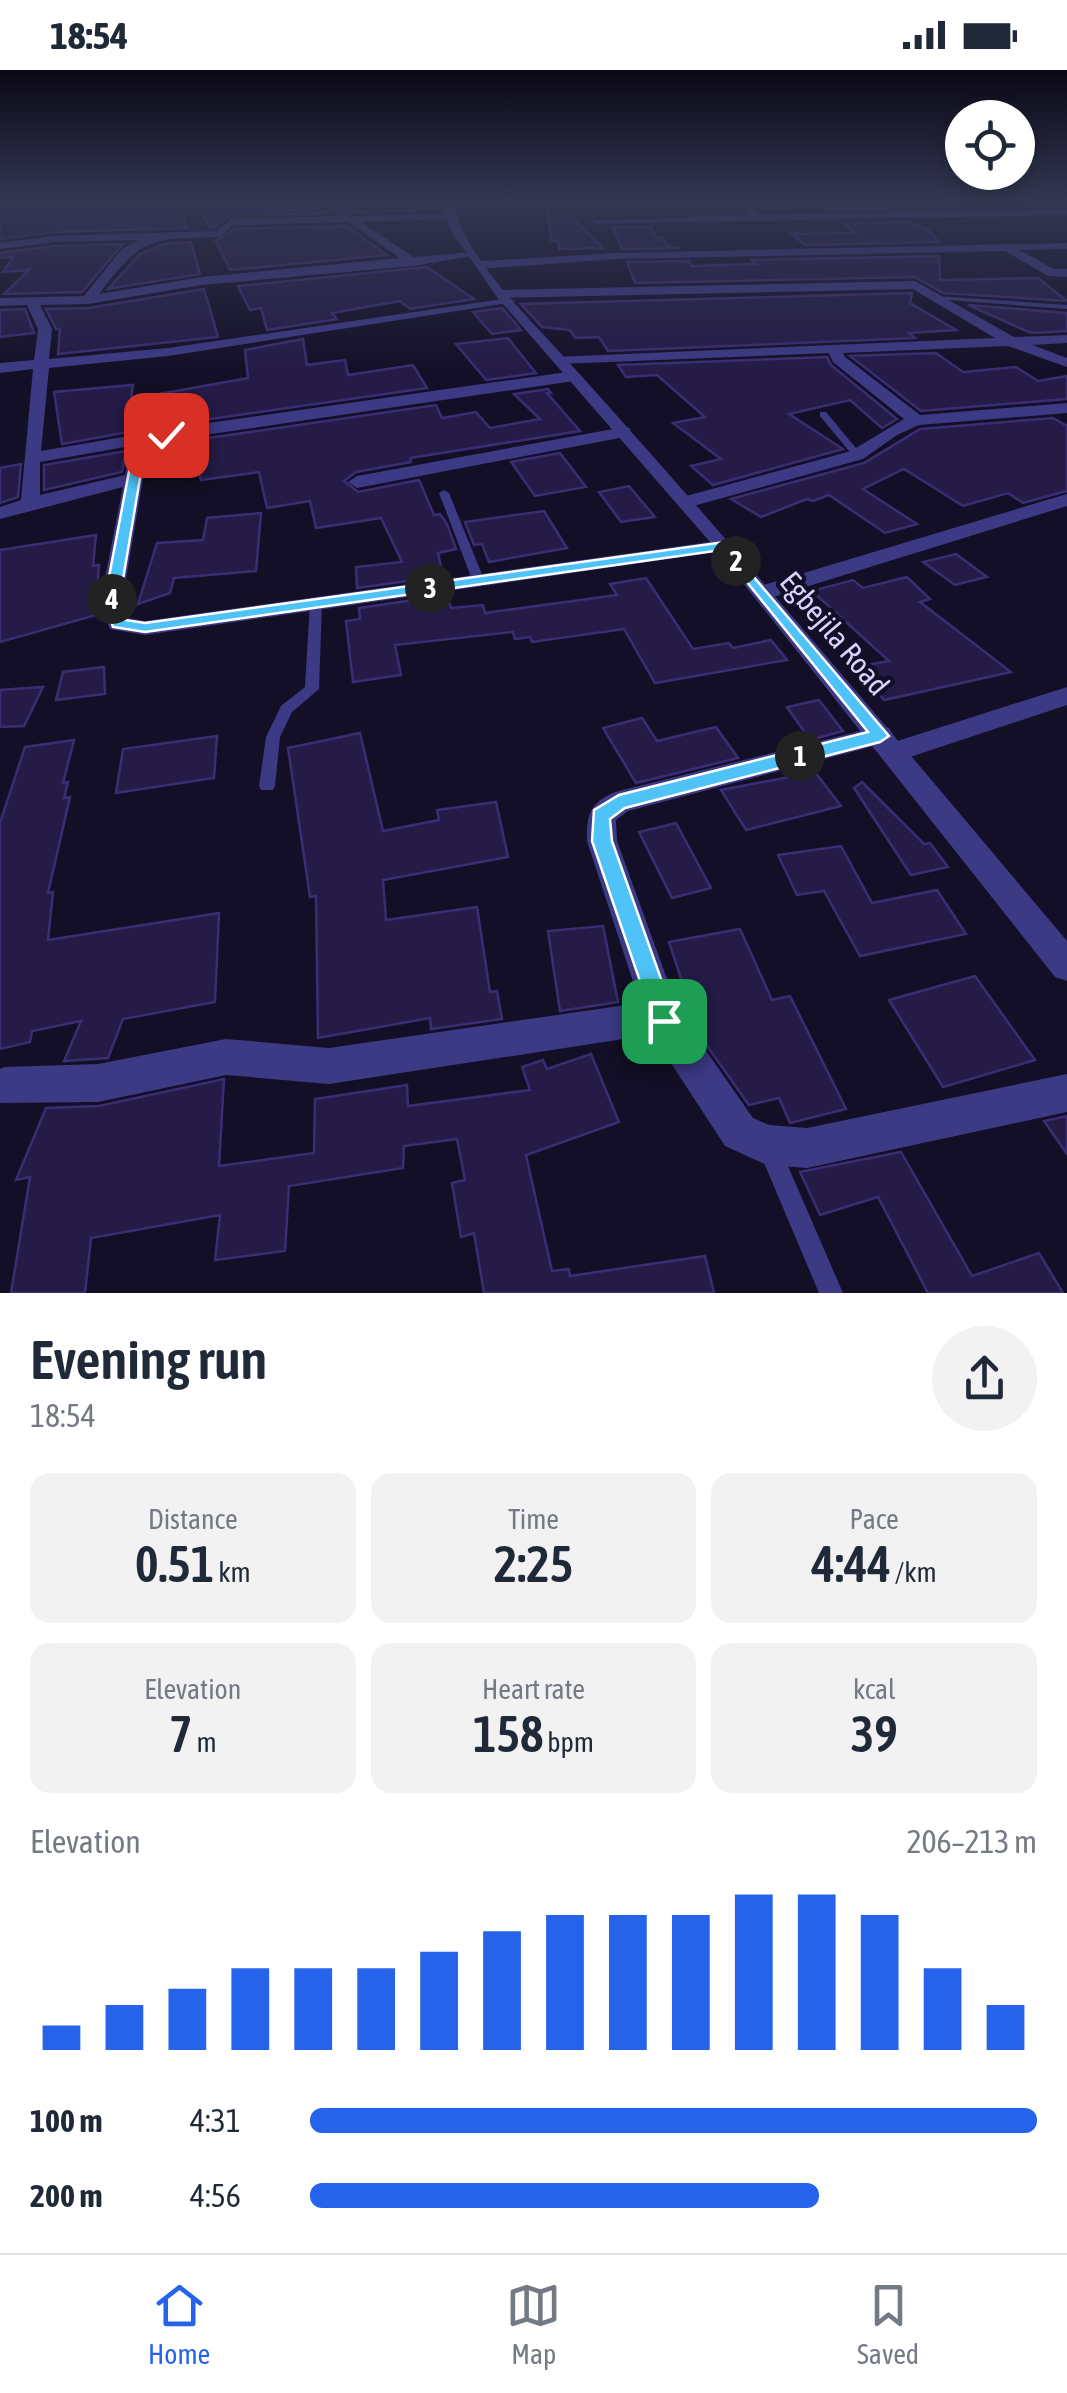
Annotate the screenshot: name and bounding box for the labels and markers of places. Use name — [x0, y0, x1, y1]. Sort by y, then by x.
pin — [124, 393, 209, 478]
pin: 2 — [711, 536, 761, 586]
pin: 3 — [405, 563, 455, 613]
pin: 4 — [87, 574, 137, 624]
pin: 1 — [775, 731, 825, 781]
pin — [622, 979, 707, 1064]

